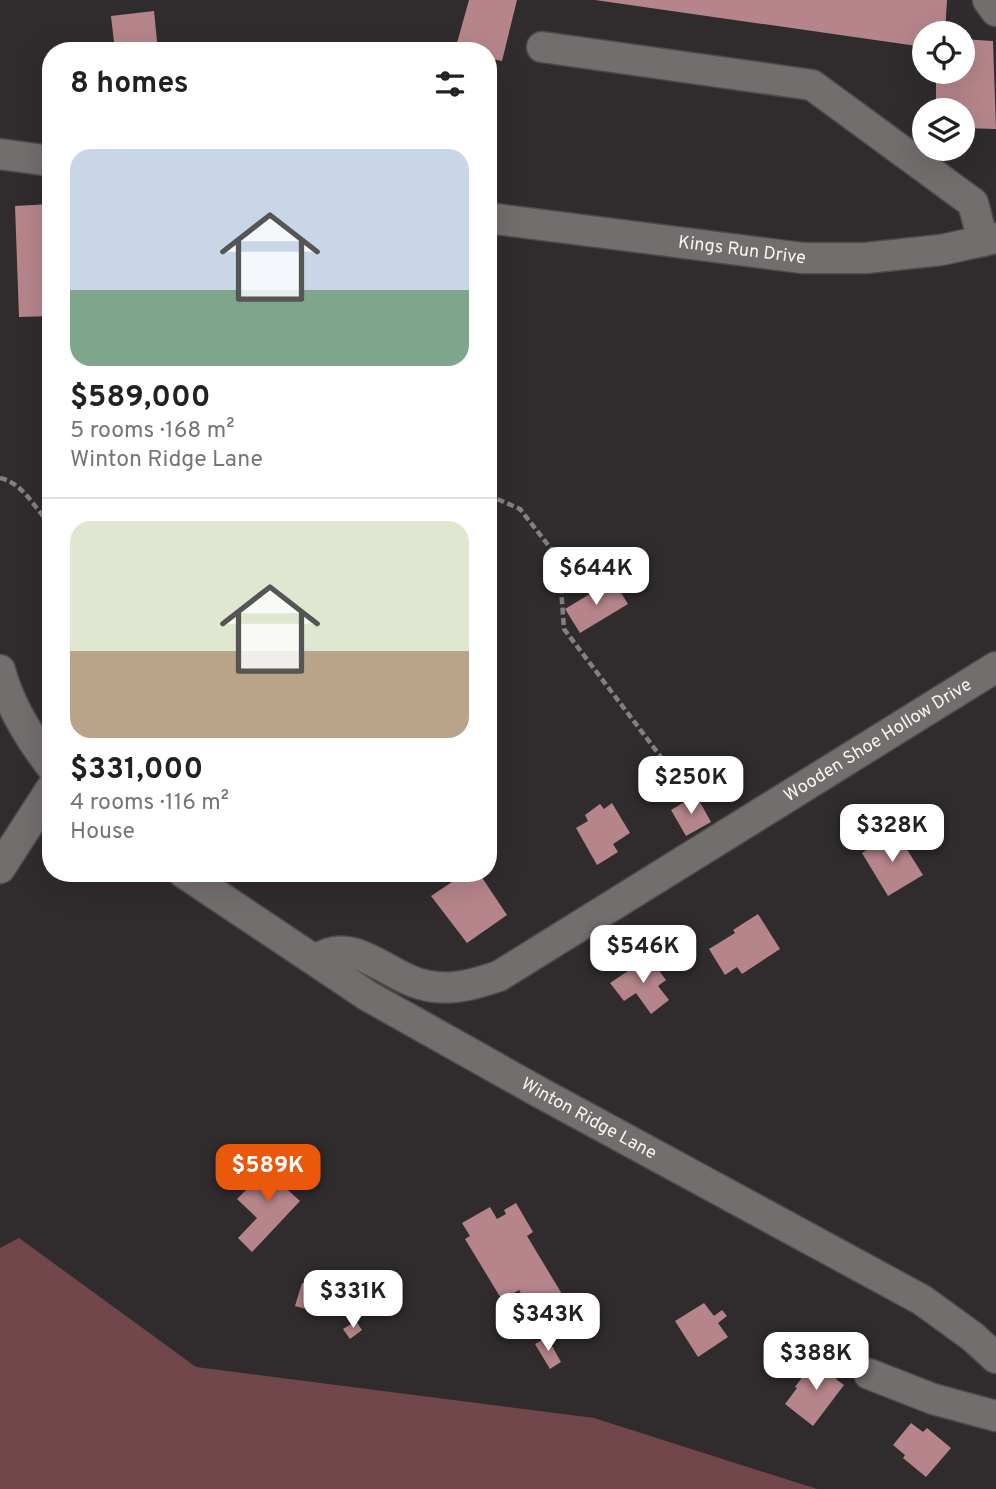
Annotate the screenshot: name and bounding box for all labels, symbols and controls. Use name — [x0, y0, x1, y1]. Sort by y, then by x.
map controls — [912, 21, 975, 161]
button: locate — [912, 21, 975, 84]
icon: filters — [431, 65, 469, 103]
text: 8 homes — [70, 66, 189, 103]
button: layers — [912, 98, 975, 161]
icon: home — [207, 194, 333, 320]
street label: Kings Run Drive — [677, 231, 807, 270]
text: $589,000 — [70, 380, 211, 417]
text: 5 rooms · 168 m² — [70, 417, 235, 446]
text: Winton Ridge Lane — [70, 446, 263, 475]
pin: $644K — [547, 548, 645, 607]
text: $644K — [559, 555, 633, 584]
icon: home — [207, 566, 333, 692]
street label: Wooden Shoe Hollow Drive — [780, 673, 976, 807]
text: $331,000 — [70, 752, 203, 789]
pin: $250K — [642, 756, 740, 816]
text: $250K — [654, 764, 728, 793]
text: 4 rooms · 116 m² — [70, 789, 229, 818]
pin: $328K — [843, 804, 941, 864]
text: $328K — [856, 812, 928, 841]
text: House — [70, 818, 135, 847]
pin: $546K — [594, 926, 692, 985]
text: $546K — [606, 933, 680, 962]
street label: Winton Ridge Lane — [517, 1073, 661, 1165]
pin: $589K — [219, 1144, 317, 1204]
text: $589K — [232, 1152, 304, 1181]
pin: $331K — [304, 1270, 402, 1330]
text: $331K — [320, 1278, 386, 1307]
pin: $343K — [499, 1294, 597, 1353]
text: $343K — [512, 1301, 584, 1330]
pin: $388K — [767, 1332, 865, 1392]
text: $388K — [780, 1340, 852, 1369]

